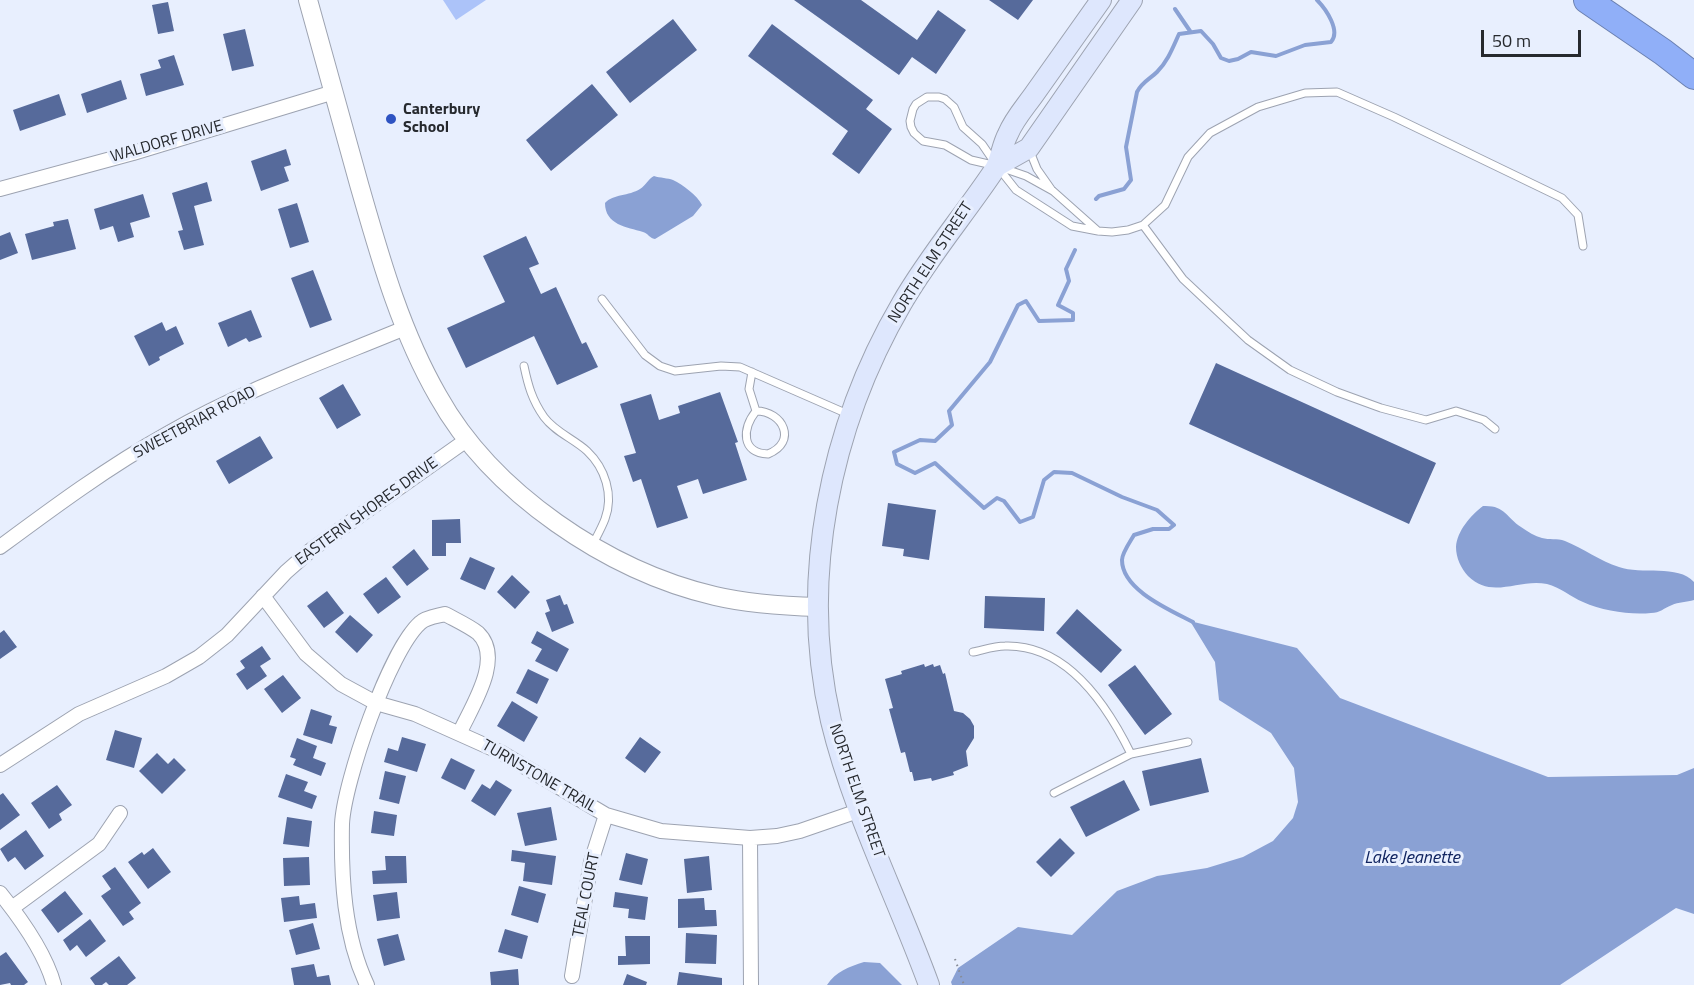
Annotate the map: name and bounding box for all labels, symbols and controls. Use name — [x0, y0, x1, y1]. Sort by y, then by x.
scale bar — [1484, 18, 1584, 56]
text: 50 m — [1492, 27, 1531, 54]
place label: Canterbury School — [403, 100, 480, 138]
marker: Canterbury School — [384, 112, 398, 126]
street label: WALDORF DRIVE — [109, 117, 225, 167]
street label: NORTH ELM STREET — [885, 199, 977, 327]
street label: SWEETBRIAR ROAD — [131, 383, 259, 463]
street label: EASTERN SHORES DRIVE — [292, 454, 442, 570]
street label: NORTH ELM STREET — [824, 722, 888, 860]
street label: TURNSTONE TRAIL — [478, 736, 600, 818]
water label: Lake Jeanette — [1364, 848, 1460, 870]
street label: TEAL COURT — [569, 851, 605, 939]

